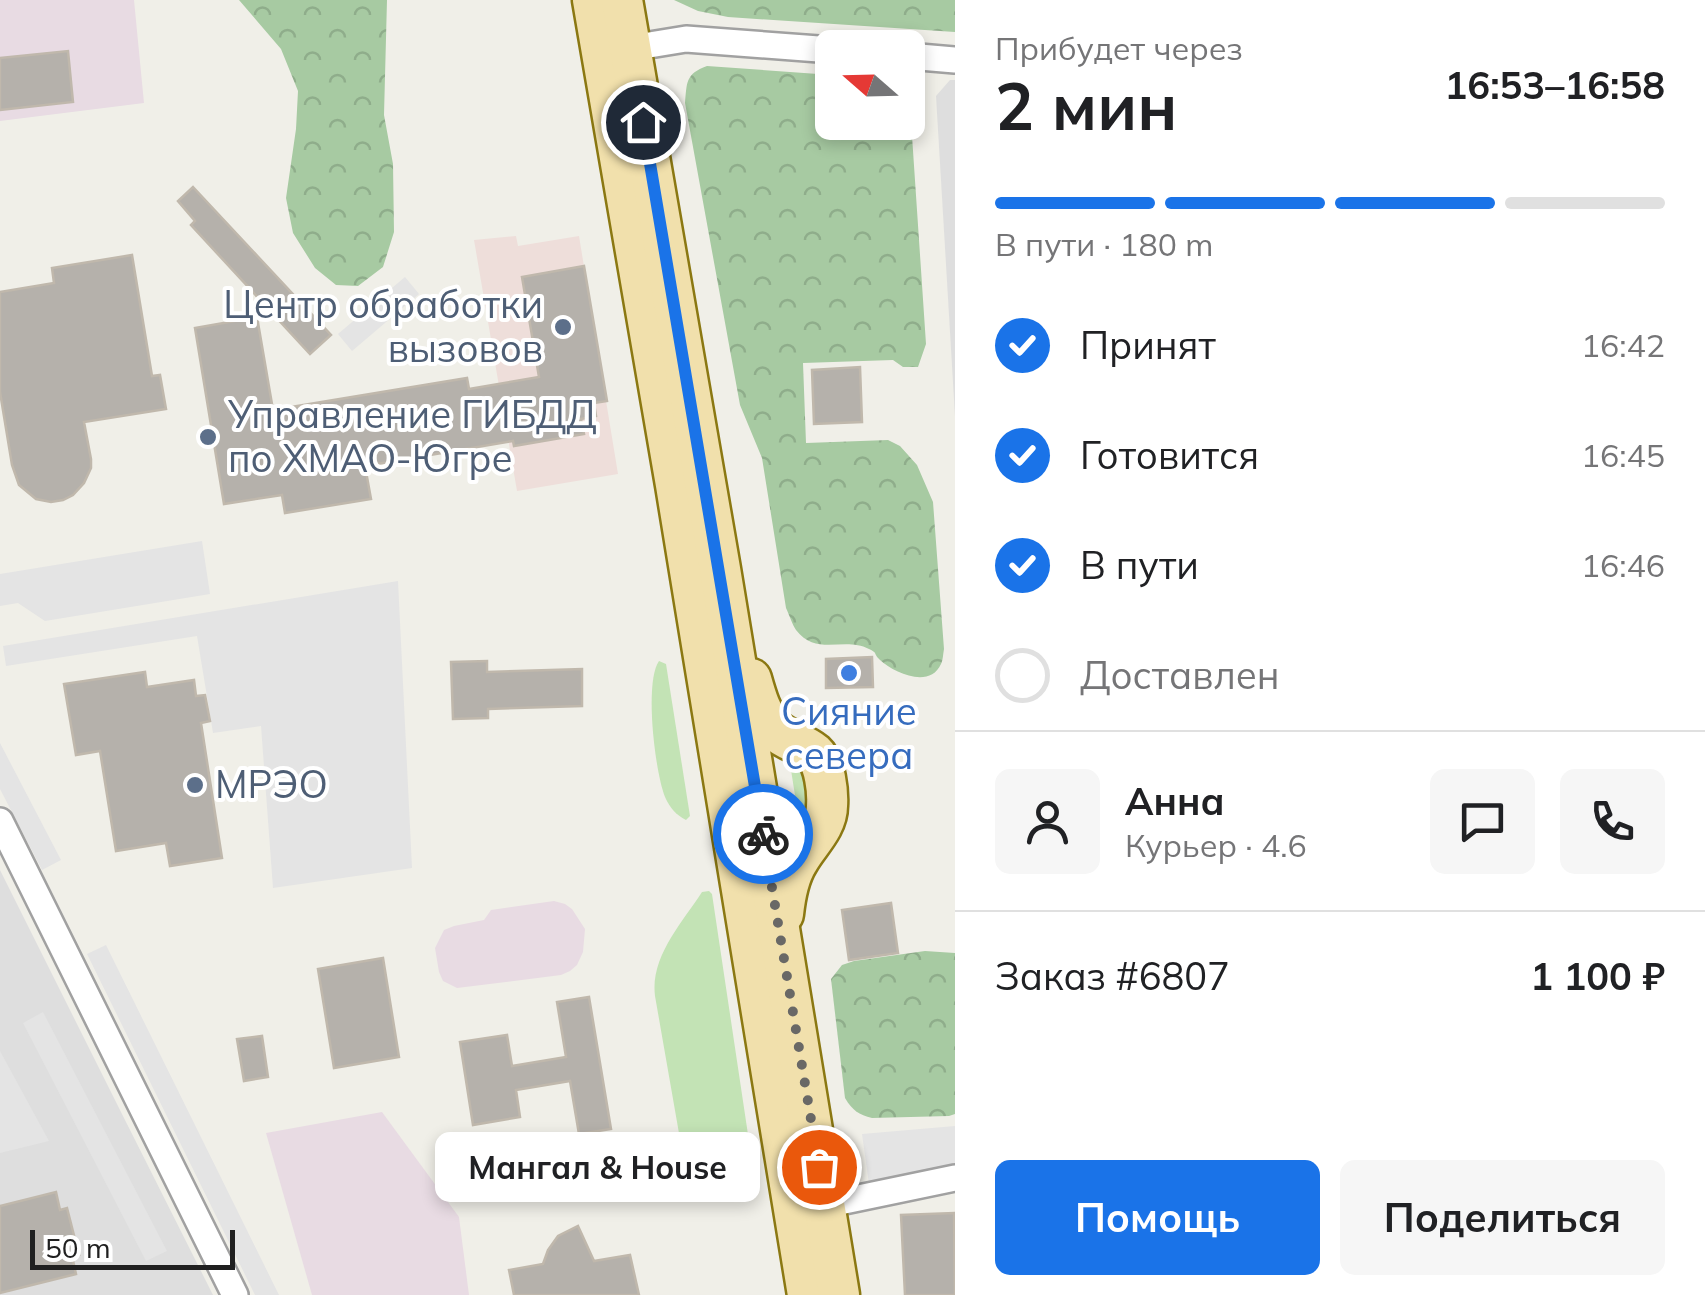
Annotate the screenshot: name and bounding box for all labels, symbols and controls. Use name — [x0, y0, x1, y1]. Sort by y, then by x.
text: Прибудет через — [995, 28, 1243, 68]
north arrow — [815, 30, 925, 140]
map controls — [815, 30, 925, 140]
text: 16:53–16:58 — [1445, 61, 1665, 109]
text: 2 мин — [995, 65, 1177, 146]
pin — [601, 80, 686, 165]
icon: home — [616, 95, 671, 150]
text: В пути · 180 m — [995, 224, 1213, 264]
place label: Центр обработки вызовов — [223, 280, 543, 372]
marker: Центр обработки вызовов — [552, 316, 574, 338]
icon: check — [995, 318, 1050, 373]
text: Принят — [1080, 321, 1216, 369]
text: 16:42 — [1581, 325, 1665, 365]
place label: Управление ГИБДД по ХМАО-Югре — [227, 390, 597, 482]
marker: Управление ГИБДД по ХМАО-Югре — [197, 426, 219, 448]
icon: check — [995, 428, 1050, 483]
text: Готовится — [1080, 431, 1259, 479]
text: 16:45 — [1581, 435, 1665, 475]
icon: check — [995, 538, 1050, 593]
text: В пути — [1080, 541, 1199, 589]
text: 16:46 — [1581, 545, 1665, 585]
text: Доставлен — [1080, 651, 1280, 699]
marker: Сияние севера — [838, 662, 860, 684]
place label: Сияние севера — [781, 687, 917, 779]
place label: МРЭО — [215, 760, 328, 808]
button: person — [995, 769, 1100, 874]
button: chat — [1430, 769, 1535, 874]
button: phone — [1560, 769, 1665, 874]
marker: МРЭО — [184, 774, 206, 796]
text: Анна — [1125, 777, 1225, 825]
courier — [713, 784, 813, 884]
icon: bike — [736, 807, 791, 862]
text: Курьер · 4.6 — [1125, 825, 1307, 865]
text: Заказ #6807 — [995, 952, 1230, 1000]
text: 1 100 ₽ — [1530, 952, 1665, 1000]
pin — [777, 1125, 862, 1210]
callout: Мангал & House — [434, 1132, 759, 1202]
icon: bag — [792, 1140, 847, 1195]
text: Мангал & House — [468, 1147, 727, 1187]
button: Помощь — [995, 1160, 1320, 1275]
button: Поделиться — [1340, 1160, 1665, 1275]
scale bar — [30, 1225, 235, 1270]
text: 50 m — [45, 1230, 111, 1265]

